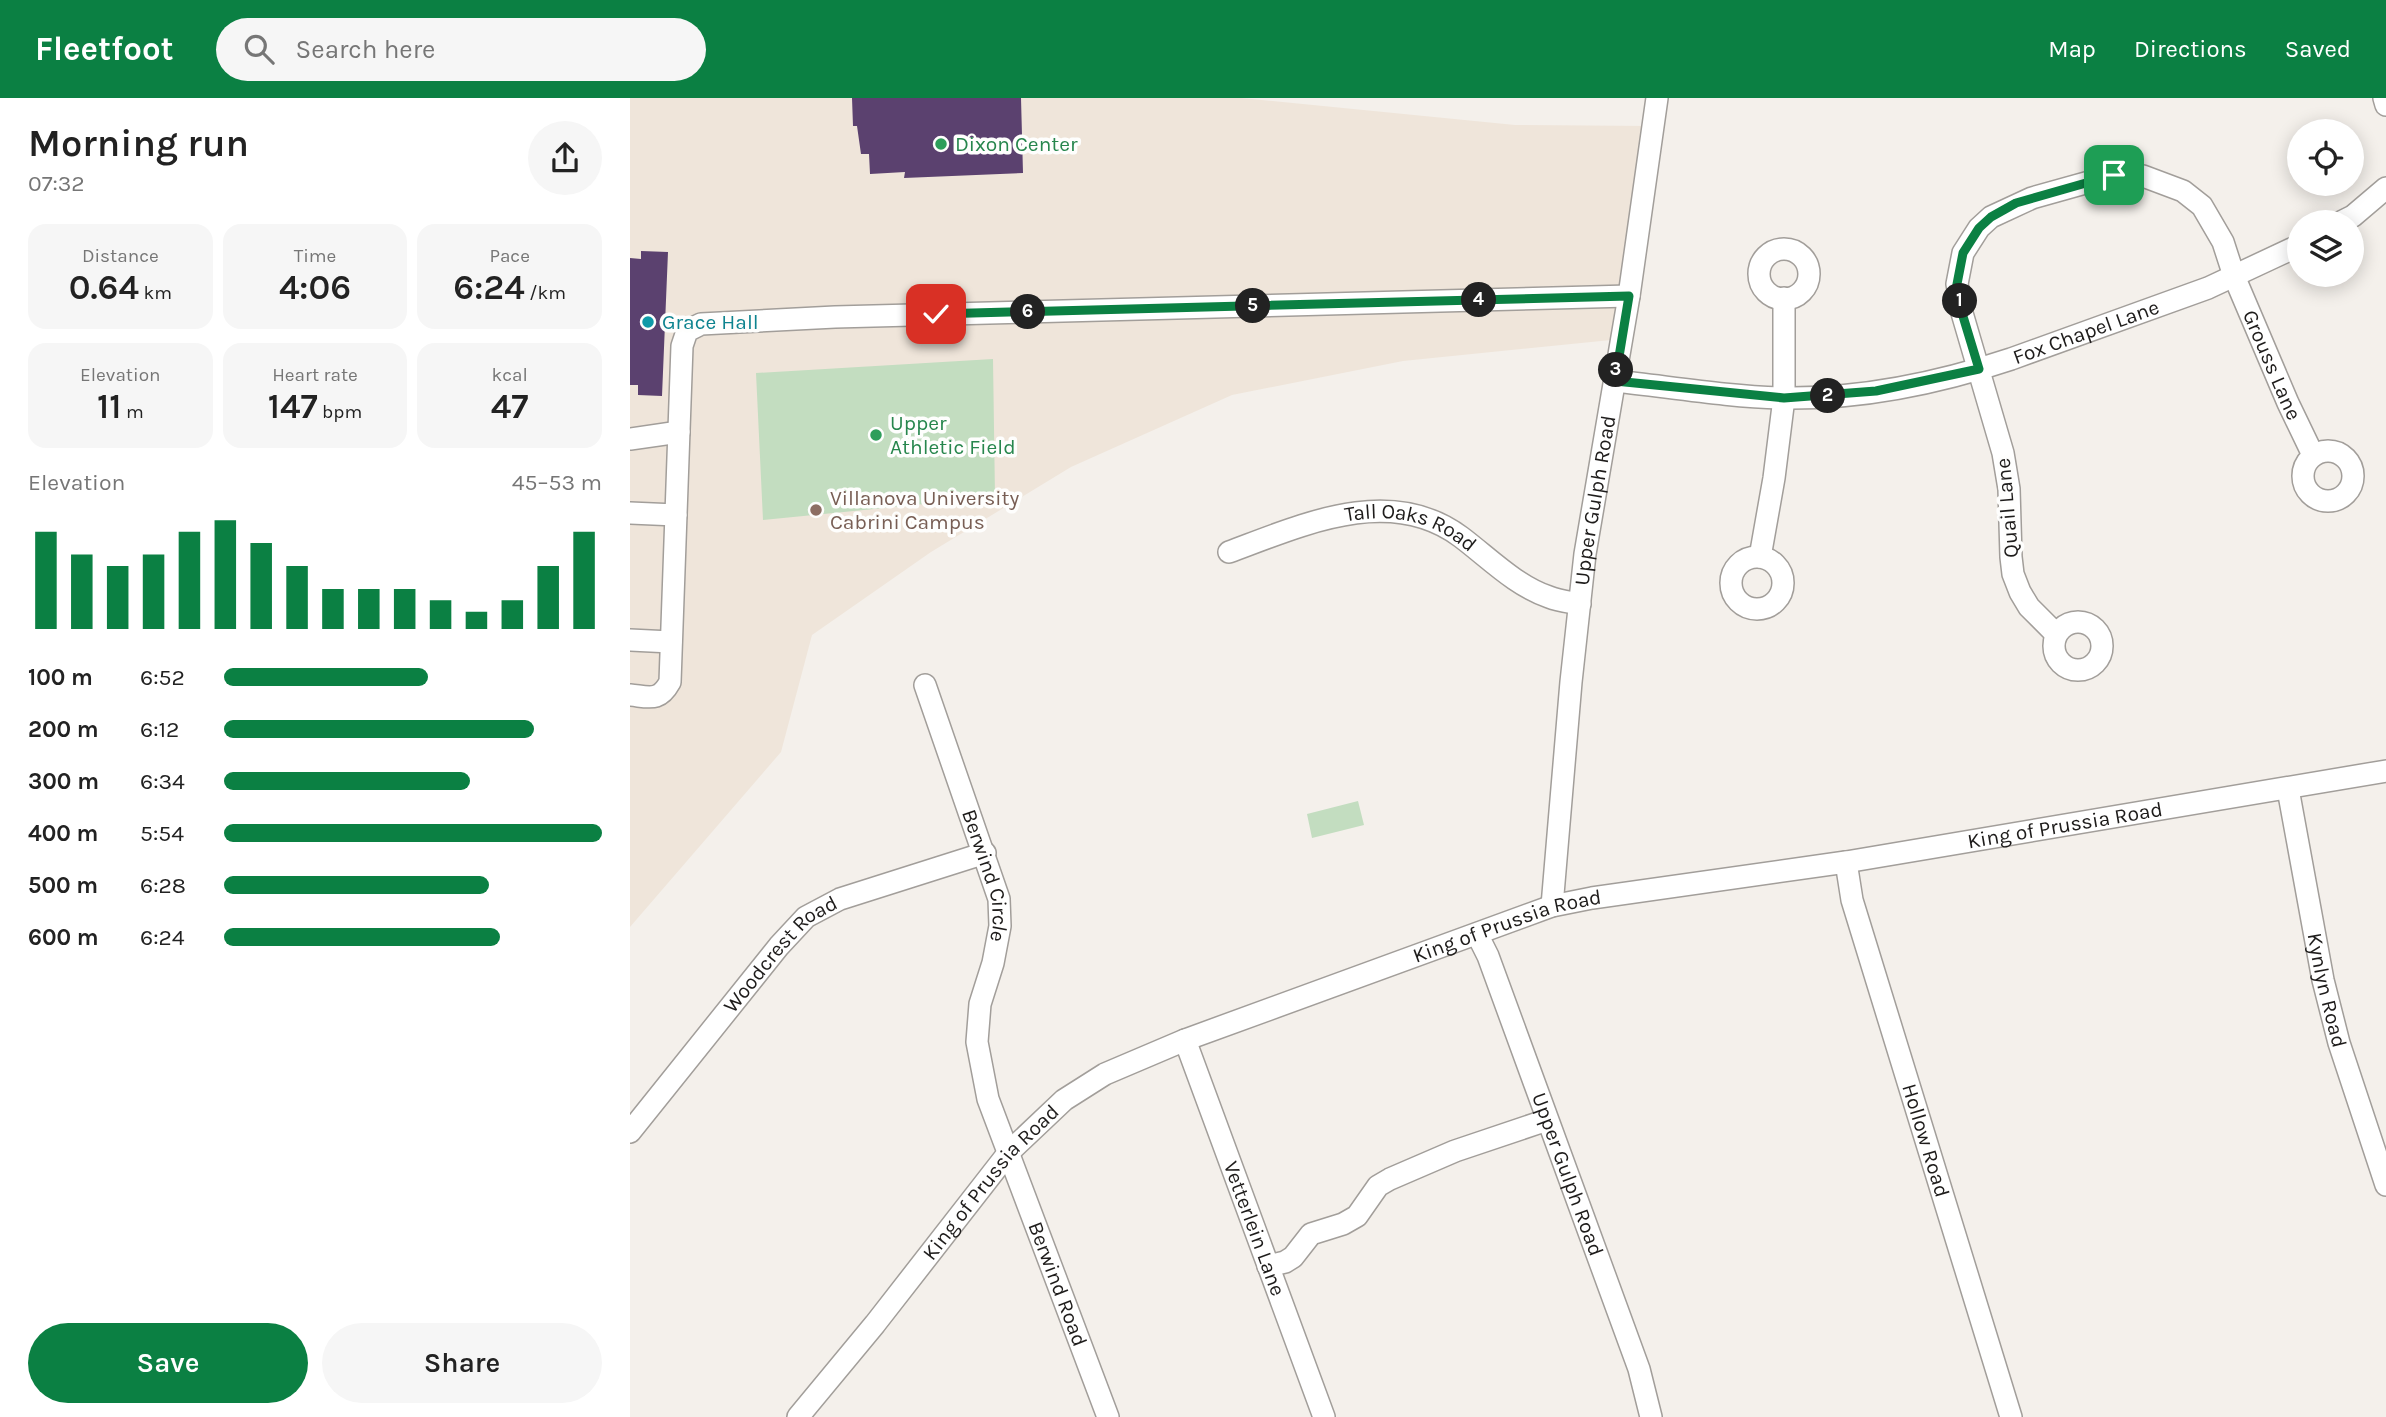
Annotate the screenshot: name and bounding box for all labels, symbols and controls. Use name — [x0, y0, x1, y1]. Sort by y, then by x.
search box — [216, 18, 706, 81]
text: Fleetfoot — [35, 30, 174, 68]
icon: search — [240, 30, 278, 68]
text: Search here — [296, 34, 435, 65]
text: Map — [2048, 35, 2096, 63]
text: Directions — [2134, 35, 2247, 63]
text: Saved — [2285, 35, 2351, 63]
map controls — [2287, 119, 2364, 287]
button: locate — [2287, 119, 2364, 196]
text: Morning run — [28, 121, 249, 166]
button: share — [528, 121, 602, 195]
place label: Dixon Center — [955, 132, 1078, 156]
marker: Dixon Center — [933, 136, 949, 152]
pin — [2084, 145, 2144, 205]
icon: arrive — [2095, 156, 2133, 194]
text: 07:32 — [28, 170, 85, 197]
button: layers — [2287, 210, 2364, 287]
text: Distance — [82, 245, 159, 267]
text: Time — [294, 245, 336, 267]
text: Pace — [489, 245, 530, 267]
text: 0.64 — [69, 267, 139, 308]
text: 4:06 — [279, 267, 351, 308]
text: 6:24 — [453, 267, 525, 308]
text: km — [139, 282, 172, 304]
text: /km — [525, 282, 566, 304]
pin: 4 — [1462, 282, 1496, 318]
pin — [906, 284, 966, 344]
pin: 1 — [1942, 284, 1978, 318]
pin: 5 — [1236, 288, 1270, 324]
text: 4 — [1473, 288, 1484, 310]
text: 1 — [1956, 289, 1963, 311]
pin: 6 — [1010, 294, 1046, 330]
text: 5 — [1247, 294, 1258, 316]
icon: check — [917, 295, 955, 333]
street label: Fox Chapel Lane — [2010, 295, 2162, 369]
text: 6 — [1022, 300, 1033, 322]
street label: Grouss Lane — [2238, 306, 2306, 424]
place label: Grace Hall — [662, 310, 759, 334]
marker: Grace Hall — [640, 314, 656, 330]
pin: 3 — [1598, 352, 1634, 388]
text: 3 — [1610, 358, 1621, 380]
text: Elevation — [80, 364, 161, 386]
text: Heart rate — [272, 364, 358, 386]
text: kcal — [492, 364, 528, 386]
pin: 2 — [1810, 378, 1846, 414]
text: 2 — [1822, 384, 1833, 406]
text: 11 — [97, 386, 121, 427]
text: 147 — [268, 386, 318, 427]
text: 47 — [491, 386, 528, 427]
text: m — [121, 401, 144, 423]
text: bpm — [318, 401, 362, 423]
place label: Upper Athletic Field — [890, 411, 1016, 459]
street label: Upper Gulph Road — [1570, 413, 1620, 587]
marker: Upper Athletic Field — [868, 427, 884, 443]
street label: Quail Lane — [1991, 457, 2023, 559]
text: Elevation — [28, 469, 125, 496]
text: 45–53 m — [512, 469, 602, 496]
place label: Villanova University Cabrini Campus — [830, 486, 1019, 534]
street label: Tall Oaks Road — [1343, 499, 1481, 556]
marker: Villanova University Cabrini Campus — [808, 502, 824, 518]
text: 100 m — [28, 664, 93, 691]
text: 6:52 — [140, 664, 185, 691]
text: 200 m — [28, 716, 99, 743]
text: 6:12 — [140, 716, 179, 743]
text: 300 m — [28, 768, 99, 795]
text: 6:34 — [140, 768, 185, 795]
street label: King of Prussia Road — [1966, 797, 2164, 853]
street label: Berwind Circle — [957, 806, 1012, 944]
text: 400 m — [28, 820, 98, 847]
text: 5:54 — [140, 820, 184, 847]
text: 500 m — [28, 872, 98, 899]
text: 6:28 — [140, 872, 186, 899]
street label: King of Prussia Road — [1409, 885, 1603, 968]
street label: Woodcrest Road — [718, 891, 841, 1017]
text: 600 m — [28, 924, 99, 951]
text: 6:24 — [140, 924, 185, 951]
street label: Kynlyn Road — [2303, 931, 2352, 1050]
street label: Hollow Road — [1897, 1081, 1955, 1200]
street label: Upper Gulph Road — [1527, 1089, 1609, 1259]
street label: King of Prussia Road — [917, 1099, 1064, 1265]
street label: Vetterlein Lane — [1219, 1158, 1290, 1299]
street label: Berwind Road — [1023, 1218, 1092, 1350]
button: Save — [28, 1323, 308, 1403]
button: Share — [322, 1323, 602, 1403]

